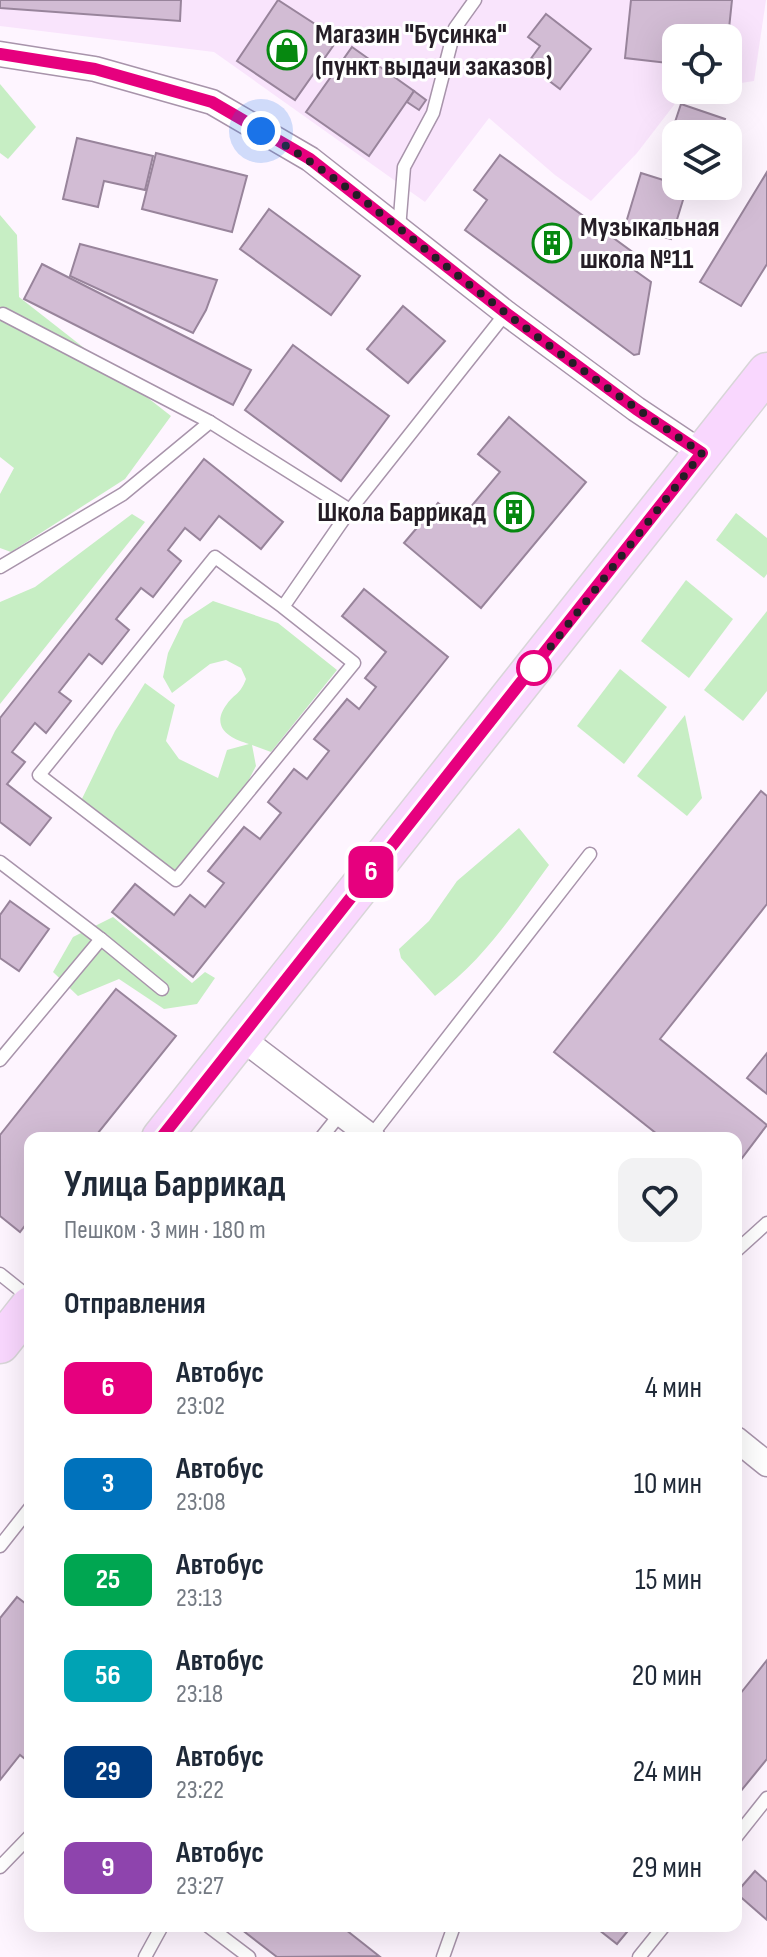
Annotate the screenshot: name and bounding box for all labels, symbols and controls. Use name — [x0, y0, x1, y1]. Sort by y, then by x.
place label: Магазин "Бусинка" (пункт выдачи заказов) — [315, 18, 553, 83]
map controls — [662, 24, 742, 200]
button: locate — [662, 24, 742, 104]
shop icon: Магазин "Бусинка" (пункт выдачи заказов) — [266, 29, 308, 71]
your location — [241, 111, 281, 151]
button: layers — [662, 120, 742, 200]
place label: Музыкальная школа №11 — [580, 211, 720, 276]
building icon: Музыкальная школа №11 — [531, 222, 573, 264]
building icon: Школа Баррикад — [493, 491, 535, 533]
place label: Школа Баррикад — [317, 496, 486, 529]
unlabelled marker — [517, 651, 551, 685]
line badge: 6 — [345, 846, 397, 898]
text: 6 — [364, 855, 378, 888]
button: heart — [618, 1158, 702, 1242]
text: Улица Баррикад — [64, 1162, 286, 1207]
text: Пешком · 3 мин · 180 m — [64, 1215, 266, 1246]
text: Отправления — [64, 1286, 206, 1322]
text: Автобус — [176, 1355, 264, 1391]
text: 4 мин — [645, 1370, 702, 1406]
text: 6 — [101, 1371, 115, 1404]
text: 23:02 — [176, 1391, 225, 1422]
text: Автобус — [176, 1451, 264, 1487]
text: 10 мин — [634, 1466, 702, 1502]
text: 3 — [102, 1467, 114, 1500]
text: 23:08 — [176, 1487, 226, 1518]
text: Автобус — [176, 1547, 264, 1583]
text: 15 мин — [635, 1562, 702, 1598]
text: 25 — [96, 1563, 120, 1596]
text: 23:13 — [176, 1583, 223, 1614]
text: Автобус — [176, 1643, 264, 1679]
text: 20 мин — [632, 1658, 702, 1694]
text: 56 — [95, 1659, 121, 1692]
text: 23:18 — [176, 1679, 223, 1710]
text: Автобус — [176, 1739, 264, 1775]
text: 24 мин — [633, 1754, 702, 1790]
text: 29 — [95, 1755, 121, 1788]
text: 23:22 — [176, 1775, 224, 1806]
text: Автобус — [176, 1835, 264, 1871]
text: 29 мин — [632, 1850, 702, 1886]
text: 9 — [101, 1851, 115, 1884]
text: 23:27 — [176, 1871, 224, 1902]

